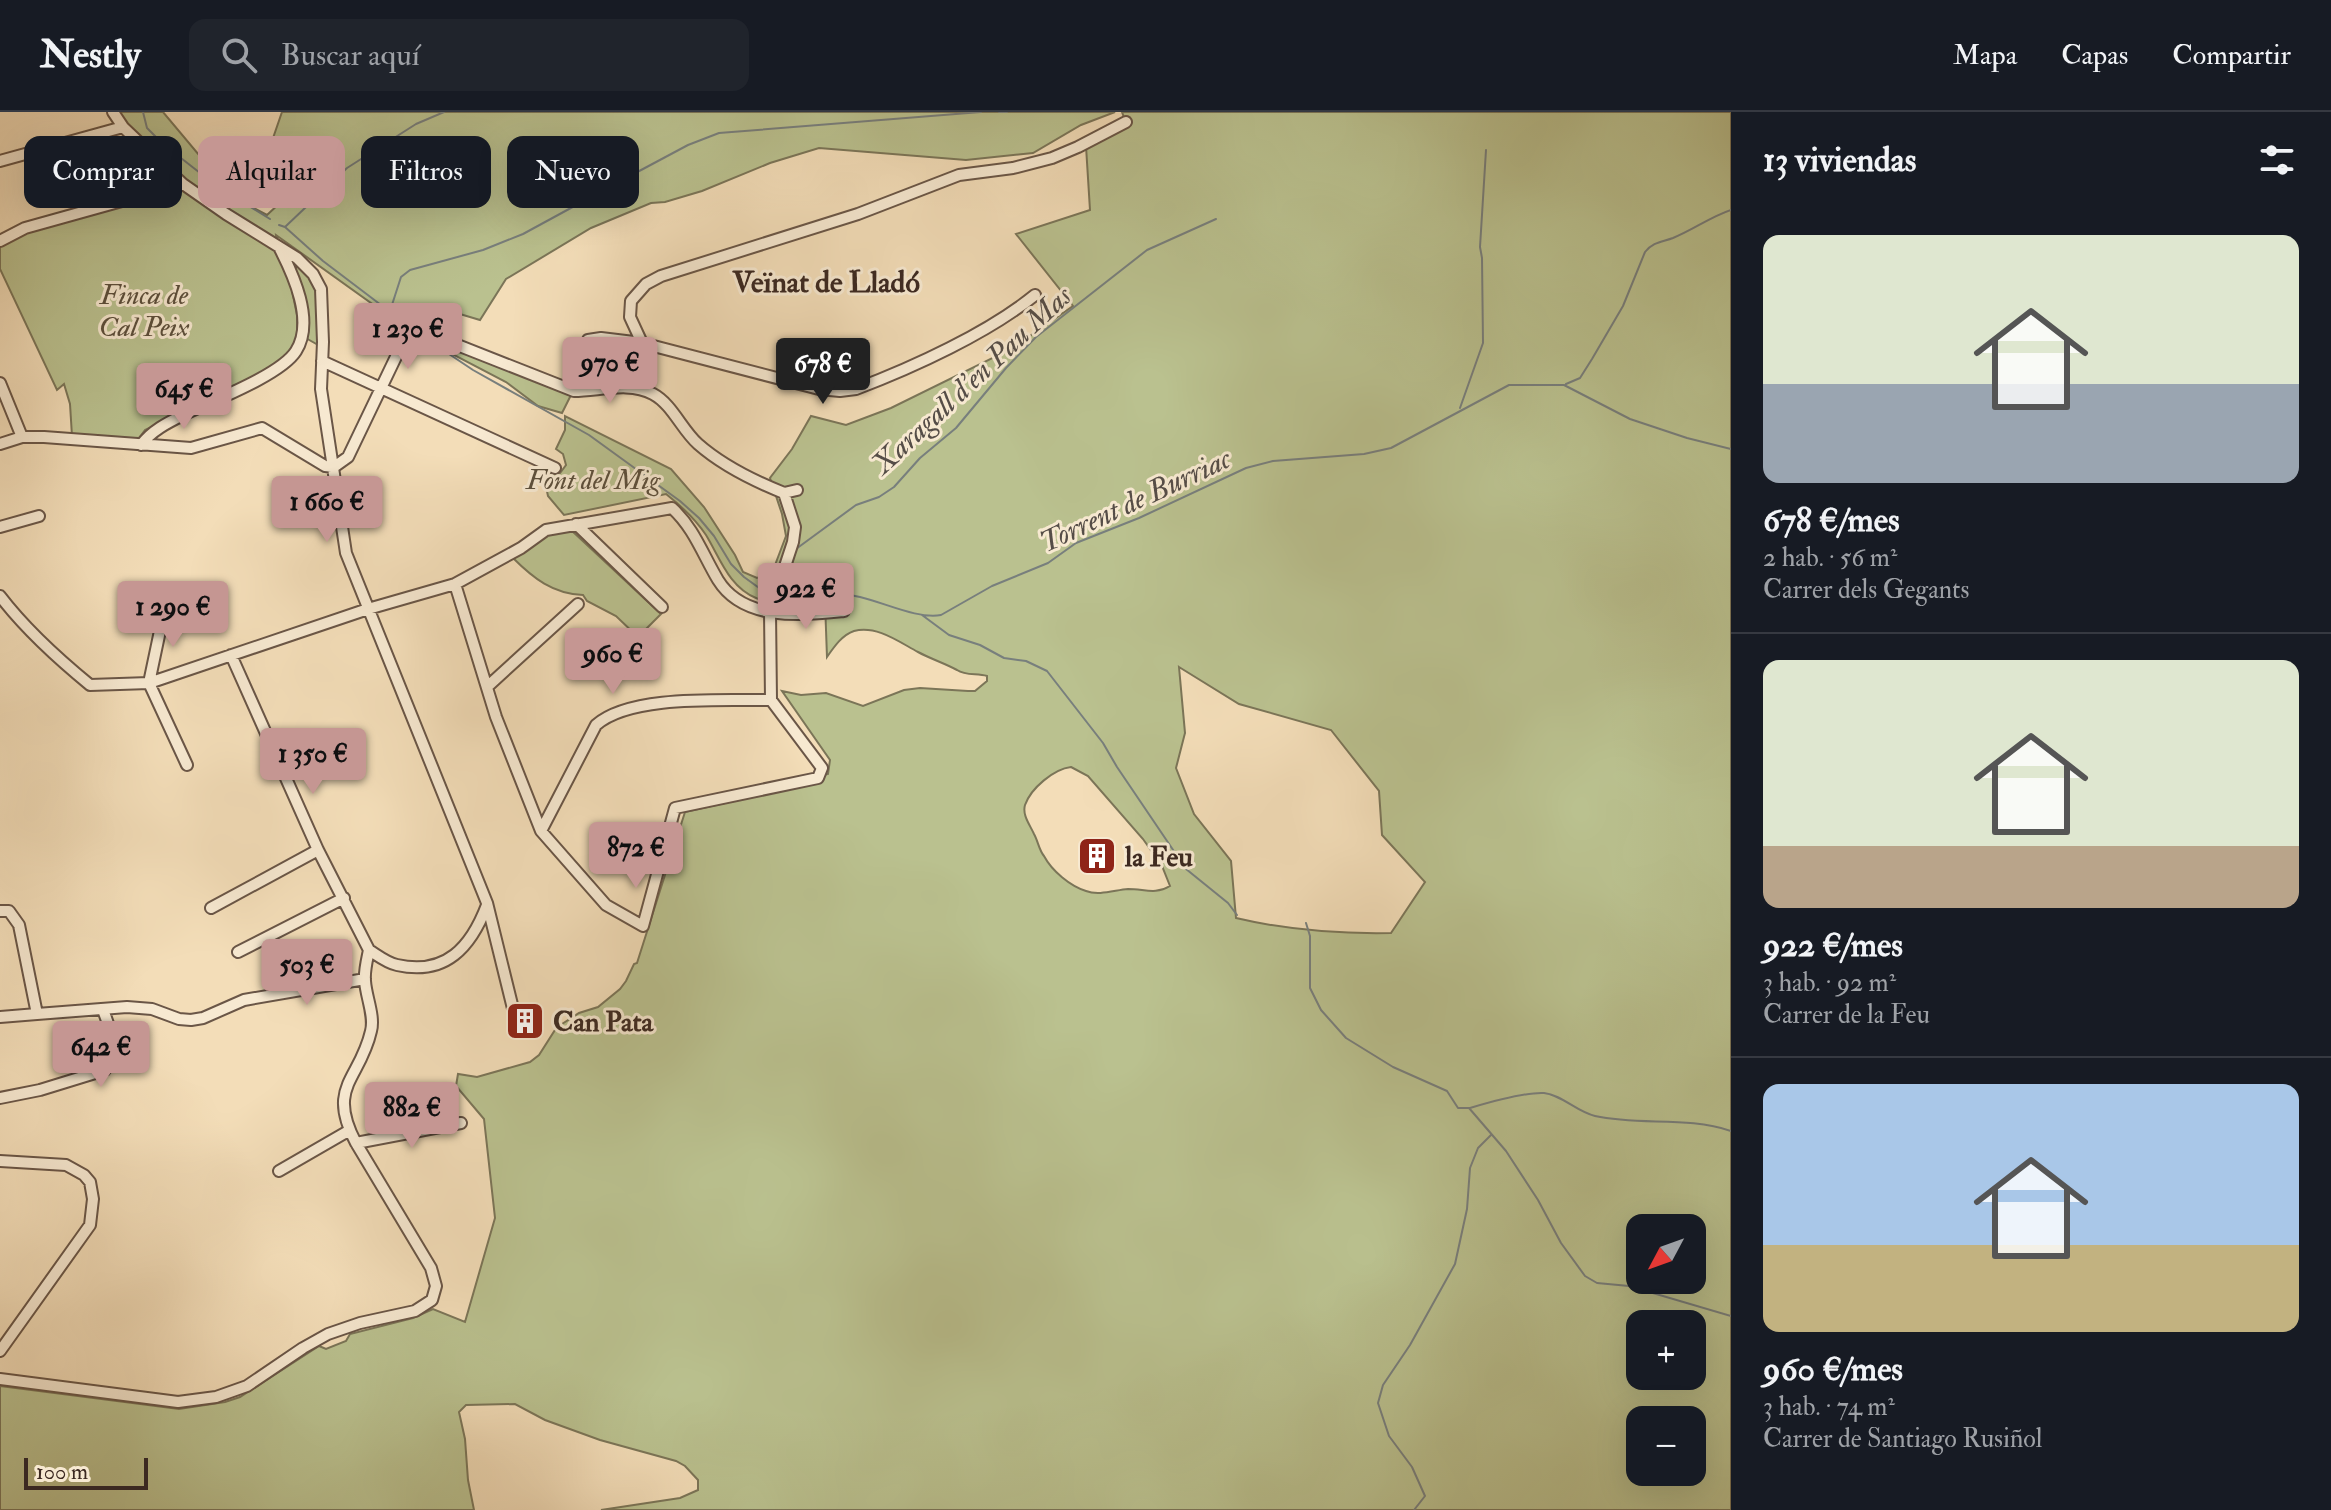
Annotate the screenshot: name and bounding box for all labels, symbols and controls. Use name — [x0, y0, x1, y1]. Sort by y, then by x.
search box — [189, 19, 749, 91]
text: Nestly — [40, 31, 141, 79]
icon: search — [217, 33, 261, 77]
text: Buscar aquí — [281, 37, 420, 74]
text: Mapa — [1953, 38, 2017, 73]
text: Capas — [2061, 38, 2128, 73]
text: Compartir — [2172, 38, 2291, 73]
chip: Comprar — [24, 136, 182, 208]
chip: Alquilar — [198, 136, 345, 208]
chip: Filtros — [361, 136, 491, 208]
chip: Nuevo — [507, 136, 639, 208]
icon: filters — [2255, 138, 2299, 182]
text: 13 viviendas — [1763, 139, 1916, 182]
district label: Veïnat de Lladó — [731, 264, 920, 301]
water label: Xaragall d'en Pau Mas — [863, 277, 1080, 484]
park label: Finca de Cal Peix — [98, 278, 189, 345]
icon: home — [1959, 287, 2103, 431]
pin: 1 230 € — [334, 303, 482, 371]
text: 1 230 € — [372, 313, 444, 345]
pin: 970 € — [554, 337, 666, 405]
pin: 678 € — [767, 338, 879, 406]
text: 970 € — [580, 347, 640, 379]
text: 678 € — [794, 348, 852, 380]
pin: 645 € — [128, 363, 240, 431]
text: 645 € — [154, 373, 214, 405]
water label: Torrent de Burriac — [1034, 440, 1237, 561]
park label: Font del Mig — [524, 463, 661, 498]
pin: 1 660 € — [253, 476, 401, 544]
text: 1 660 € — [290, 486, 364, 518]
text: 678 €/mes — [1763, 499, 1900, 542]
text: 2 hab. · 56 m² — [1763, 542, 1897, 574]
pin: 922 € — [750, 563, 862, 631]
text: 922 € — [776, 573, 836, 605]
text: Carrer dels Gegants — [1763, 574, 1969, 606]
pin: 1 290 € — [99, 581, 247, 649]
text: 1 290 € — [135, 591, 211, 623]
pin: 960 € — [557, 628, 669, 696]
text: 960 € — [583, 638, 643, 670]
icon: home — [1959, 712, 2103, 856]
pin: 1 350 € — [239, 728, 387, 796]
text: 1 350 € — [278, 738, 348, 770]
pin: 872 € — [580, 822, 692, 890]
text: 872 € — [607, 832, 665, 864]
building icon: la Feu — [1076, 835, 1118, 877]
place label: la Feu — [1124, 840, 1193, 875]
text: 922 €/mes — [1763, 924, 1903, 967]
pin: 503 € — [251, 939, 363, 1007]
text: 503 € — [279, 949, 335, 981]
text: 3 hab. · 92 m² — [1763, 967, 1896, 999]
text: Carrer de la Feu — [1763, 999, 1930, 1031]
building icon: Can Pata — [504, 1000, 546, 1042]
place label: Can Pata — [553, 1005, 655, 1040]
pin: 642 € — [45, 1021, 157, 1089]
text: 642 € — [71, 1031, 132, 1063]
pin: 882 € — [356, 1082, 468, 1150]
text: 882 € — [383, 1092, 441, 1124]
icon: home — [1959, 1136, 2103, 1280]
north arrow — [1626, 1214, 1706, 1294]
map controls — [1626, 1214, 1706, 1486]
button: + — [1626, 1310, 1706, 1390]
text: 960 €/mes — [1763, 1348, 1903, 1391]
text: 3 hab. · 74 m² — [1763, 1391, 1895, 1423]
button: − — [1626, 1406, 1706, 1486]
text: Carrer de Santiago Rusiñol — [1763, 1423, 2042, 1455]
scale bar — [24, 1454, 148, 1490]
text: 100 m — [36, 1458, 88, 1486]

